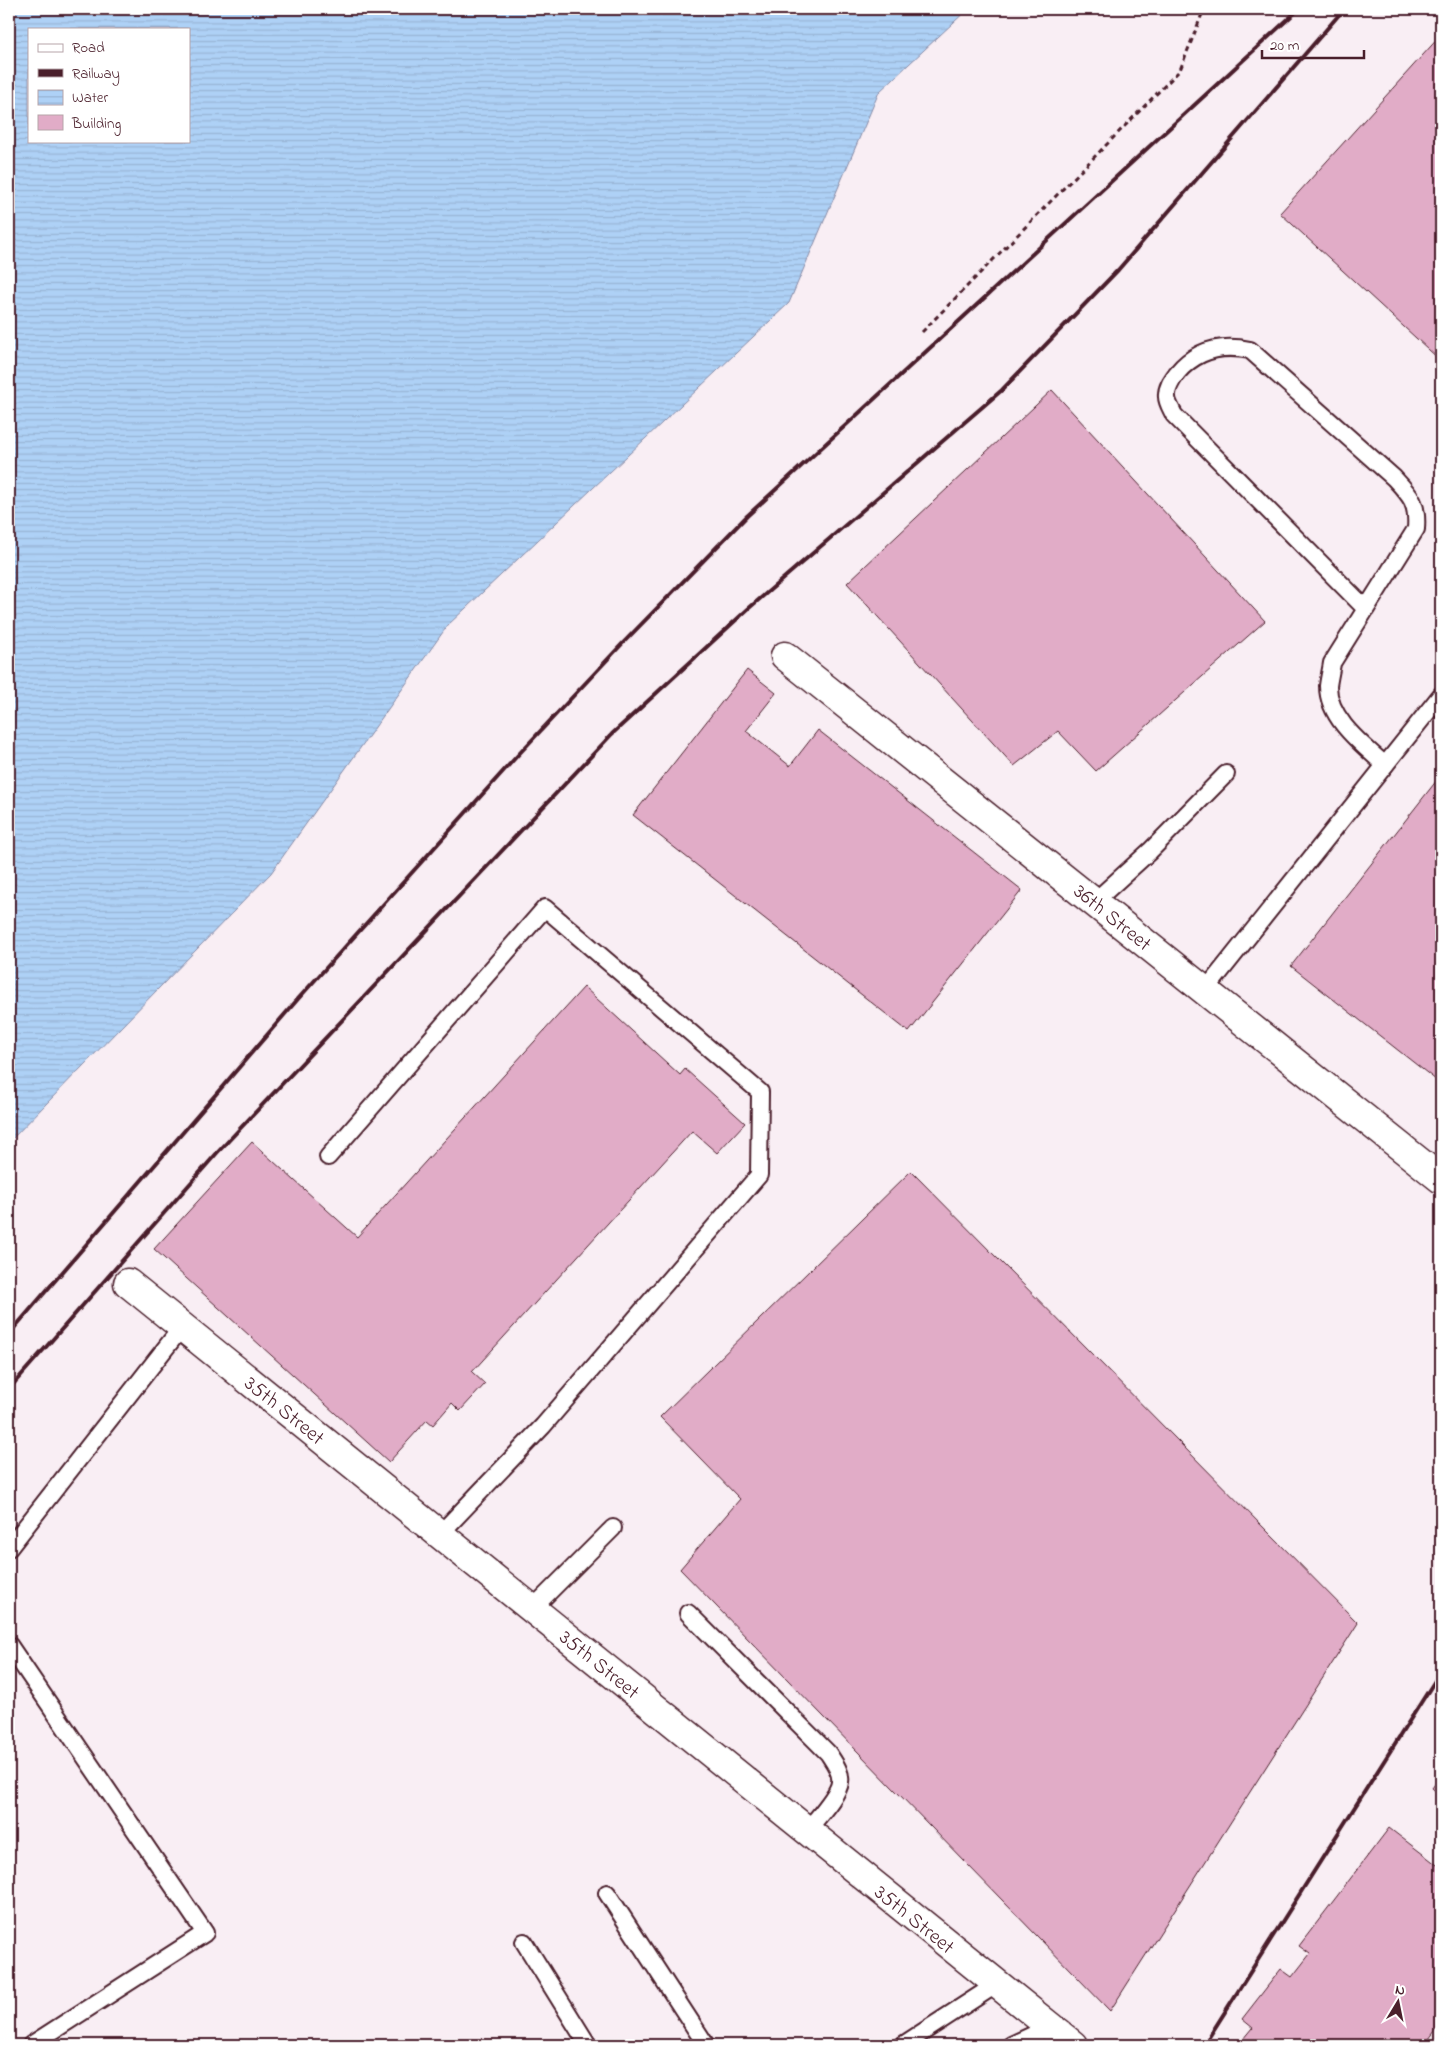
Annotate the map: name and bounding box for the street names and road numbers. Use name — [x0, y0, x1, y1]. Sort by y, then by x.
street label: 36th Street — [1066, 878, 1157, 960]
street label: 35th Street — [237, 1370, 330, 1453]
street label: 35th Street — [552, 1624, 645, 1707]
street label: 35th Street — [867, 1879, 960, 1962]

